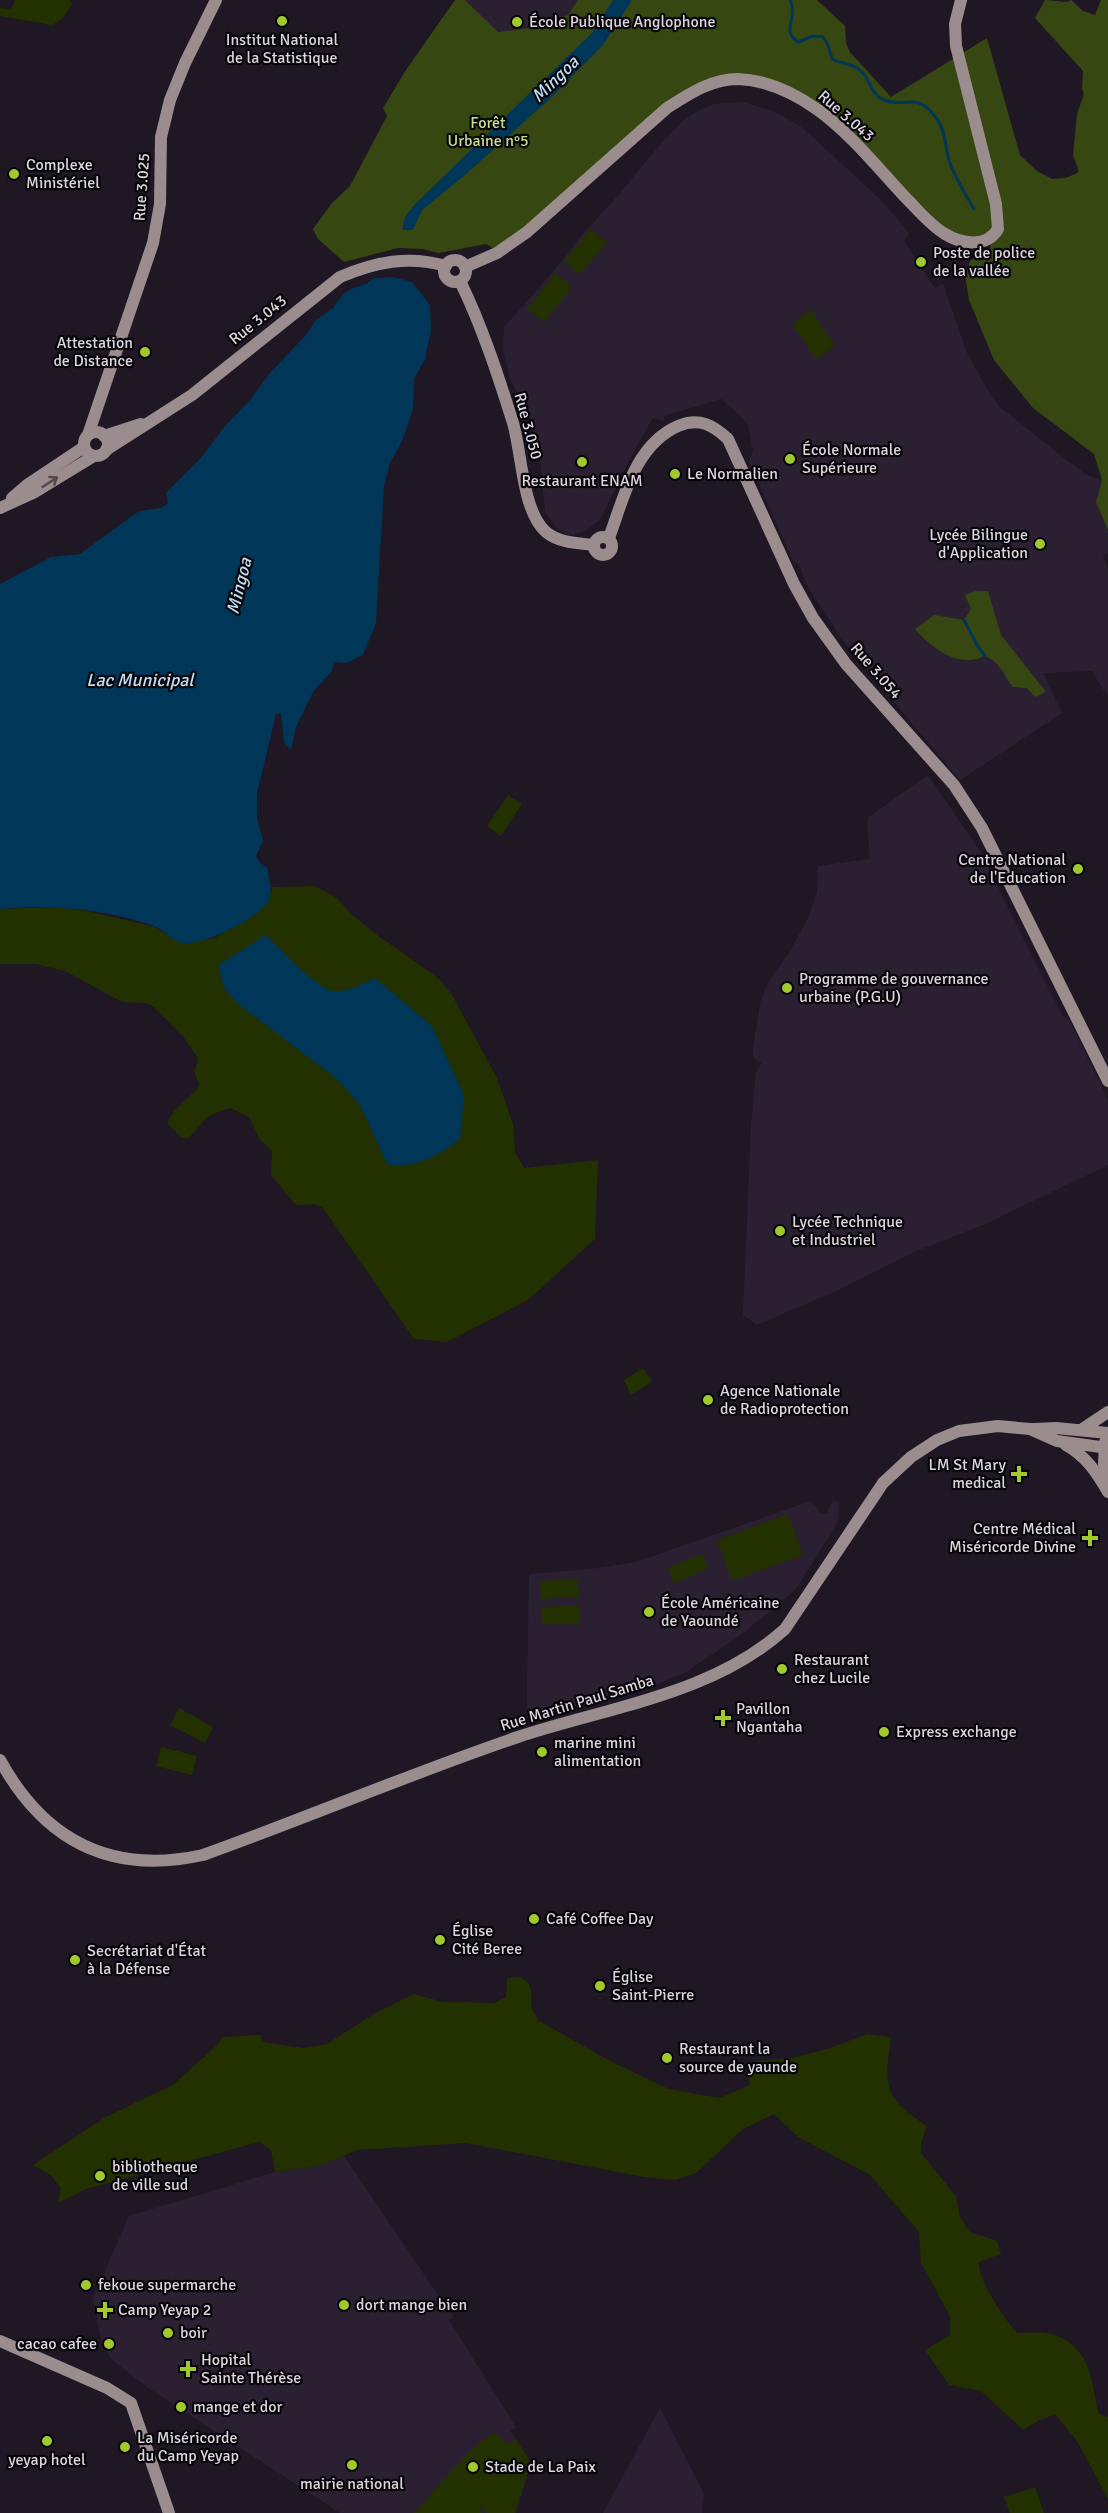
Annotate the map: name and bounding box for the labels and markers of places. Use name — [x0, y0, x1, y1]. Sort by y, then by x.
place label: École Publique Anglophone — [529, 12, 716, 32]
marker: Institut National de la Statistique — [275, 14, 289, 28]
marker: École Publique Anglophone — [510, 15, 524, 29]
place label: Institut National de la Statistique — [226, 30, 339, 68]
place label: Complexe Ministériel — [26, 155, 100, 193]
marker: Complexe Ministériel — [7, 167, 21, 181]
place label: Poste de police de la vallée — [933, 243, 1035, 281]
marker: Poste de police de la vallée — [914, 255, 928, 269]
place label: Attestation de Distance — [53, 333, 133, 371]
marker: Attestation de Distance — [138, 345, 152, 359]
place label: École Normale Supérieure — [802, 440, 901, 478]
marker: École Normale Supérieure — [783, 452, 797, 466]
marker: Restaurant ENAM — [575, 455, 589, 469]
place label: Le Normalien — [687, 464, 778, 484]
marker: Le Normalien — [668, 467, 682, 481]
place label: Restaurant ENAM — [521, 471, 643, 491]
place label: Lycée Bilingue d'Application — [929, 525, 1028, 563]
marker: Lycée Bilingue d'Application — [1033, 537, 1047, 551]
place label: Centre National de l'Education — [958, 850, 1066, 888]
marker: Centre National de l'Education — [1071, 862, 1085, 876]
place label: Programme de gouvernance urbaine (P.G.U) — [799, 969, 989, 1007]
marker: Programme de gouvernance urbaine (P.G.U) — [780, 981, 794, 995]
place label: Lycée Technique et Industriel — [792, 1212, 903, 1250]
marker: Lycée Technique et Industriel — [773, 1224, 787, 1238]
place label: Agence Nationale de Radioprotection — [720, 1381, 849, 1419]
marker: Agence Nationale de Radioprotection — [701, 1393, 715, 1407]
place label: LM St Mary medical — [929, 1455, 1007, 1493]
marker: LM St Mary medical — [1010, 1465, 1028, 1483]
place label: Centre Médical Miséricorde Divine — [949, 1519, 1076, 1557]
marker: Centre Médical Miséricorde Divine — [1081, 1529, 1099, 1547]
place label: École Américaine de Yaoundé — [661, 1593, 780, 1631]
marker: École Américaine de Yaoundé — [642, 1605, 656, 1619]
place label: Restaurant chez Lucile — [794, 1650, 870, 1688]
marker: Restaurant chez Lucile — [775, 1662, 789, 1676]
place label: Pavillon Ngantaha — [736, 1699, 803, 1737]
marker: Pavillon Ngantaha — [714, 1709, 732, 1727]
place label: Express exchange — [896, 1722, 1017, 1742]
marker: Express exchange — [877, 1725, 891, 1739]
place label: marine mini alimentation — [554, 1733, 641, 1771]
marker: marine mini alimentation — [535, 1745, 549, 1759]
place label: Café Coffee Day — [546, 1909, 654, 1929]
marker: Café Coffee Day — [527, 1912, 541, 1926]
place label: Église Cité Beree — [452, 1921, 522, 1959]
marker: Église Cité Beree — [433, 1933, 447, 1947]
place label: Secrétariat d'État à la Défense — [87, 1941, 207, 1979]
marker: Secrétariat d'État à la Défense — [68, 1953, 82, 1967]
place label: Église Saint-Pierre — [612, 1967, 694, 2005]
marker: Église Saint-Pierre — [593, 1979, 607, 1993]
place label: Restaurant la source de yaunde — [679, 2039, 797, 2077]
marker: Restaurant la source de yaunde — [660, 2051, 674, 2065]
place label: bibliotheque de ville sud — [112, 2157, 198, 2195]
marker: bibliotheque de ville sud — [93, 2169, 107, 2183]
place label: fekoue supermarche — [98, 2275, 236, 2295]
marker: fekoue supermarche — [79, 2278, 93, 2292]
place label: dort mange bien — [356, 2295, 467, 2315]
marker: dort mange bien — [337, 2298, 351, 2312]
place label: Camp Yeyap 2 — [118, 2300, 211, 2320]
marker: Camp Yeyap 2 — [96, 2301, 114, 2319]
place label: boir — [180, 2323, 207, 2343]
marker: boir — [161, 2326, 175, 2340]
place label: cacao cafee — [17, 2334, 97, 2354]
marker: cacao cafee — [102, 2337, 116, 2351]
place label: Hopital Sainte Thérèse — [201, 2350, 301, 2388]
marker: Hopital Sainte Thérèse — [179, 2360, 197, 2378]
place label: mange et dor — [193, 2397, 282, 2417]
marker: mange et dor — [174, 2400, 188, 2414]
place label: La Miséricorde du Camp Yeyap — [137, 2428, 239, 2466]
marker: yeyap hotel — [40, 2434, 54, 2448]
marker: La Miséricorde du Camp Yeyap — [118, 2440, 132, 2454]
place label: yeyap hotel — [8, 2450, 86, 2470]
place label: Stade de La Paix — [485, 2457, 596, 2477]
marker: mairie national — [345, 2458, 359, 2472]
marker: Stade de La Paix — [466, 2460, 480, 2474]
place label: mairie national — [300, 2474, 404, 2494]

